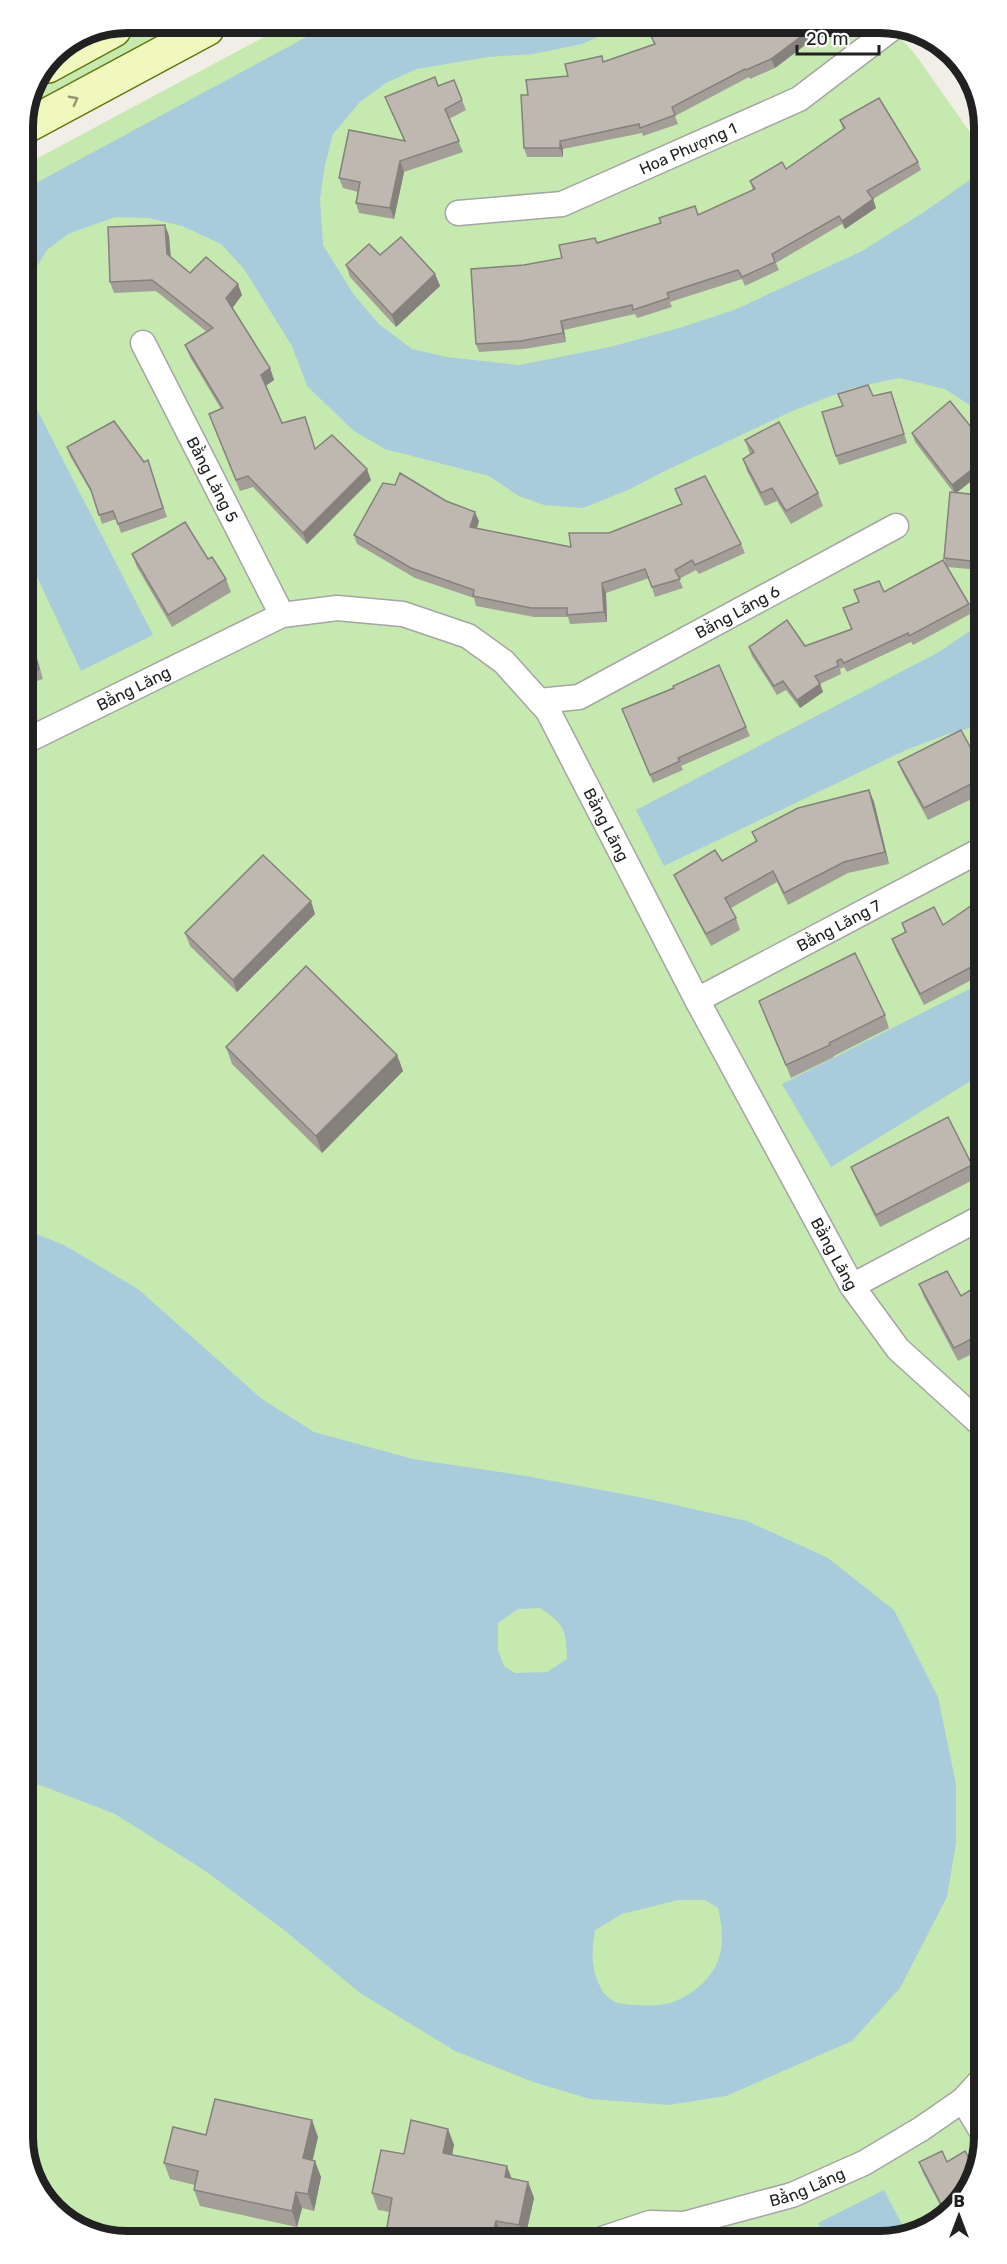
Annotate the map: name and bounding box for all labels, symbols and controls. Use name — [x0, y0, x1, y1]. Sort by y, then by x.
scale bar — [797, 18, 880, 56]
text: 20 m — [806, 28, 848, 50]
one-way arrow — [68, 96, 79, 107]
street label: Hoa Phượng 1 — [636, 119, 740, 179]
street label: Bằng Lăng 5 — [182, 434, 242, 525]
street label: Bằng Lăng 6 — [692, 581, 783, 643]
street label: Bằng Lăng — [94, 662, 174, 715]
street label: Bằng Lăng — [579, 785, 633, 865]
street label: Bằng Lăng 7 — [794, 896, 884, 956]
street label: Bằng Lăng — [807, 1214, 861, 1294]
street label: Bằng Lăng — [767, 2164, 848, 2211]
north arrow — [929, 2186, 989, 2246]
text: B — [953, 2192, 965, 2211]

